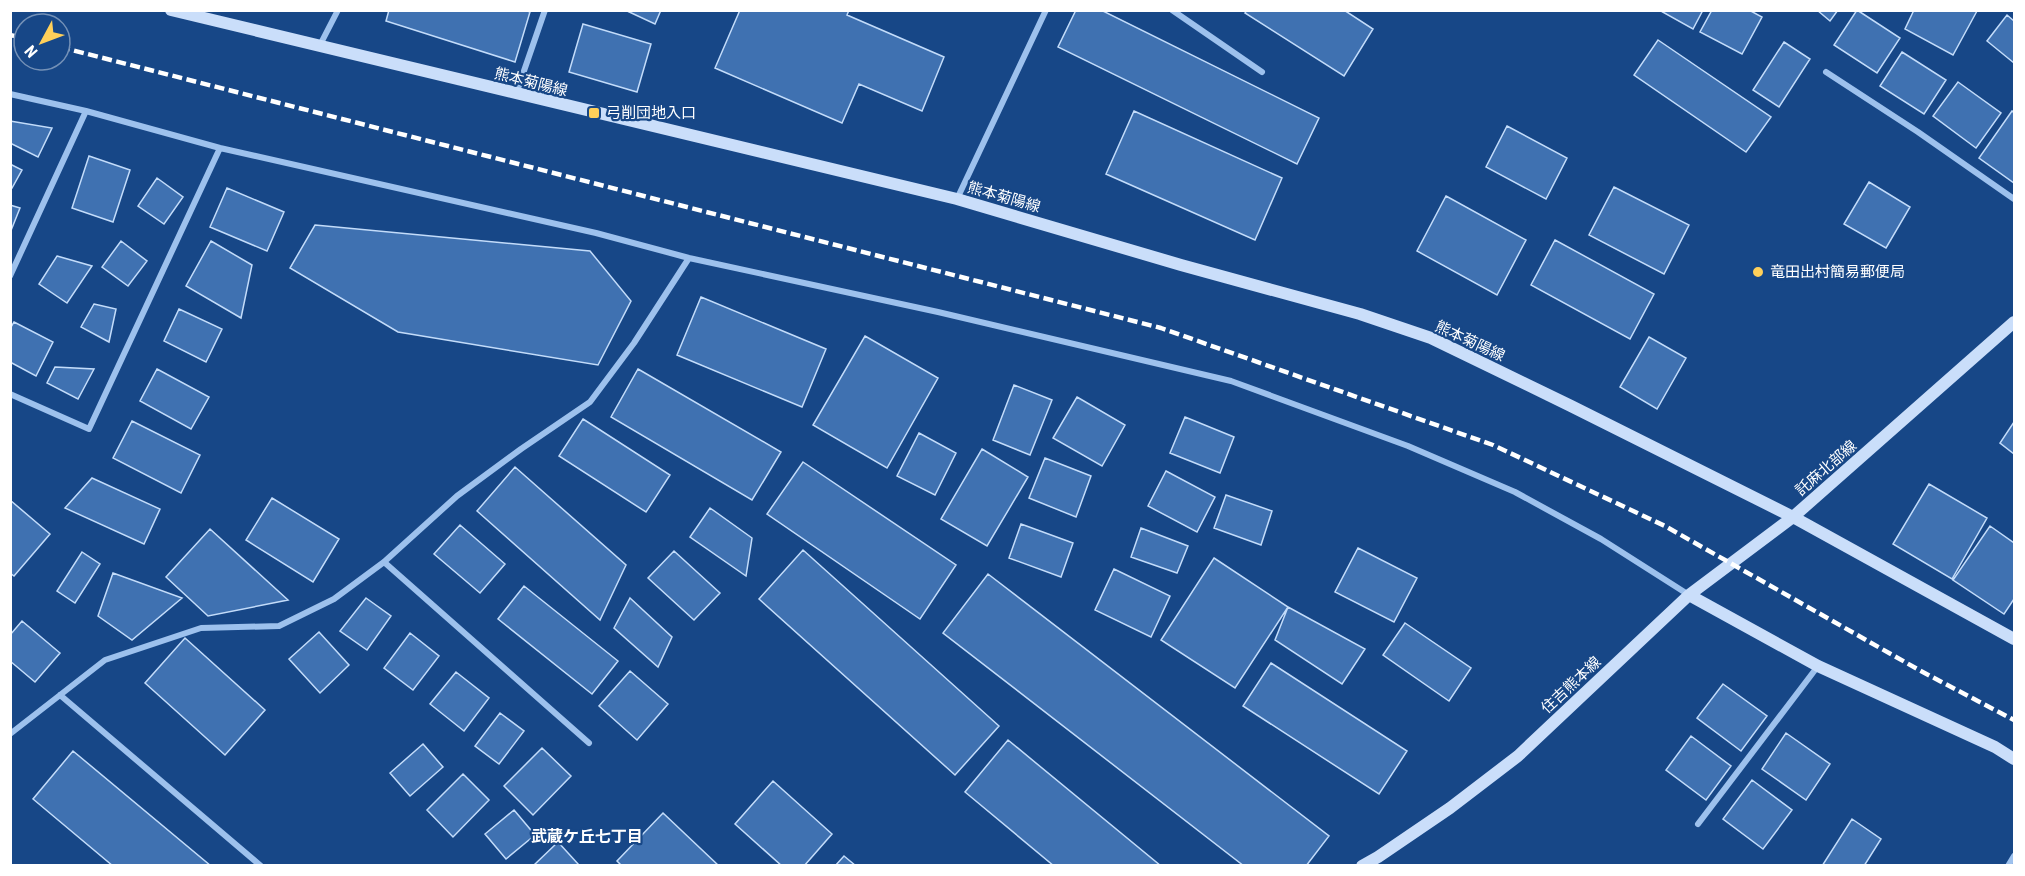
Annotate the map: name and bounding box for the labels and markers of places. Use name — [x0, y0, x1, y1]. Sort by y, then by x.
place label: 弓削団地入口 — [606, 104, 696, 122]
marker: 弓削団地入口 — [587, 106, 601, 120]
place label: 竜田出村簡易郵便局 — [1770, 263, 1905, 281]
marker: 竜田出村簡易郵便局 — [1751, 265, 1765, 279]

